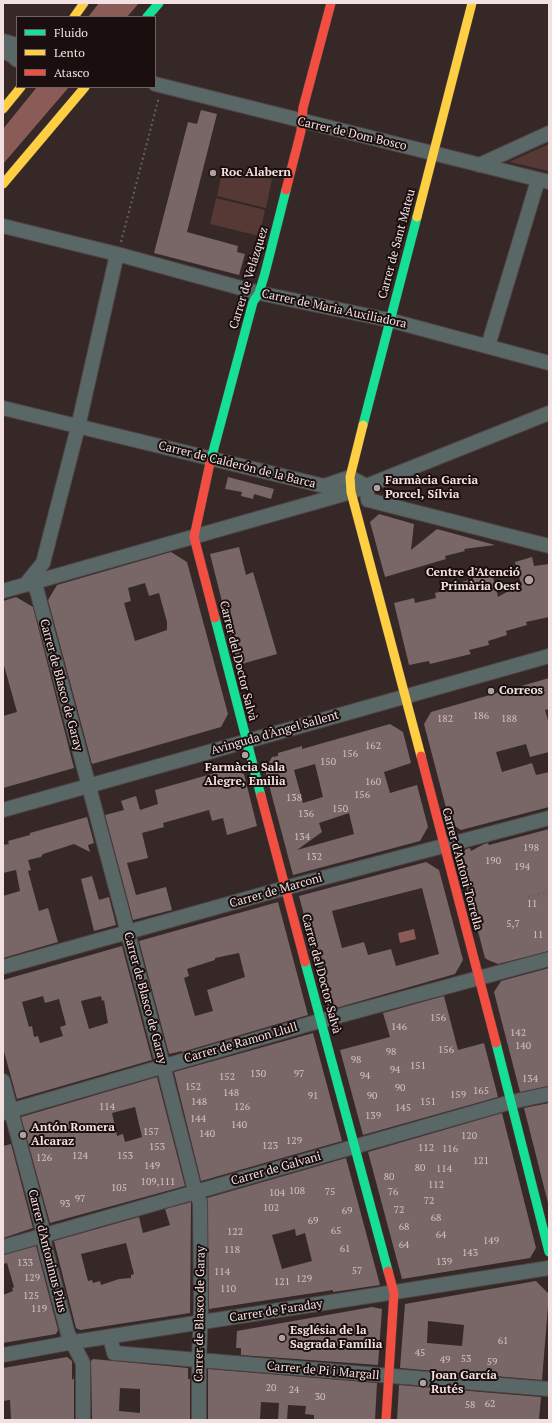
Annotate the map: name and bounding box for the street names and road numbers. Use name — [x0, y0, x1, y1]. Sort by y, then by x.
street label: Carrer de Dom Bosco — [296, 114, 408, 154]
street label: Carrer de Sant Mateu — [375, 188, 419, 300]
street label: Carrer de Velázquez — [227, 225, 271, 331]
street label: Carrer de Maria Auxiliadora — [260, 287, 408, 331]
street label: Carrer de Calderón de la Barca — [157, 438, 317, 492]
street label: Carrer del Doctor Salvà — [216, 599, 260, 723]
street label: Carrer de Blasco de Garay — [36, 617, 86, 753]
street label: Avinguda d'Àngel Sallent — [209, 708, 341, 758]
street label: Carrer d'Antoni Torrella — [439, 806, 485, 932]
street label: Carrer de Marconi — [228, 871, 324, 911]
street label: Carrer del Doctor Salvà — [298, 913, 344, 1035]
street label: Carrer de Blasco de Garay — [120, 930, 170, 1066]
street label: Carrer de Ramon Llull — [183, 1020, 299, 1066]
street label: Carrer de Galvani — [229, 1149, 323, 1189]
street label: Carrer d'Antoninus Pius — [25, 1188, 69, 1314]
street label: Carrer de Blasco de Garay — [192, 1246, 208, 1382]
street label: Carrer de Faraday — [228, 1297, 324, 1325]
street label: Carrer de Pi i Margall — [266, 1359, 380, 1383]

